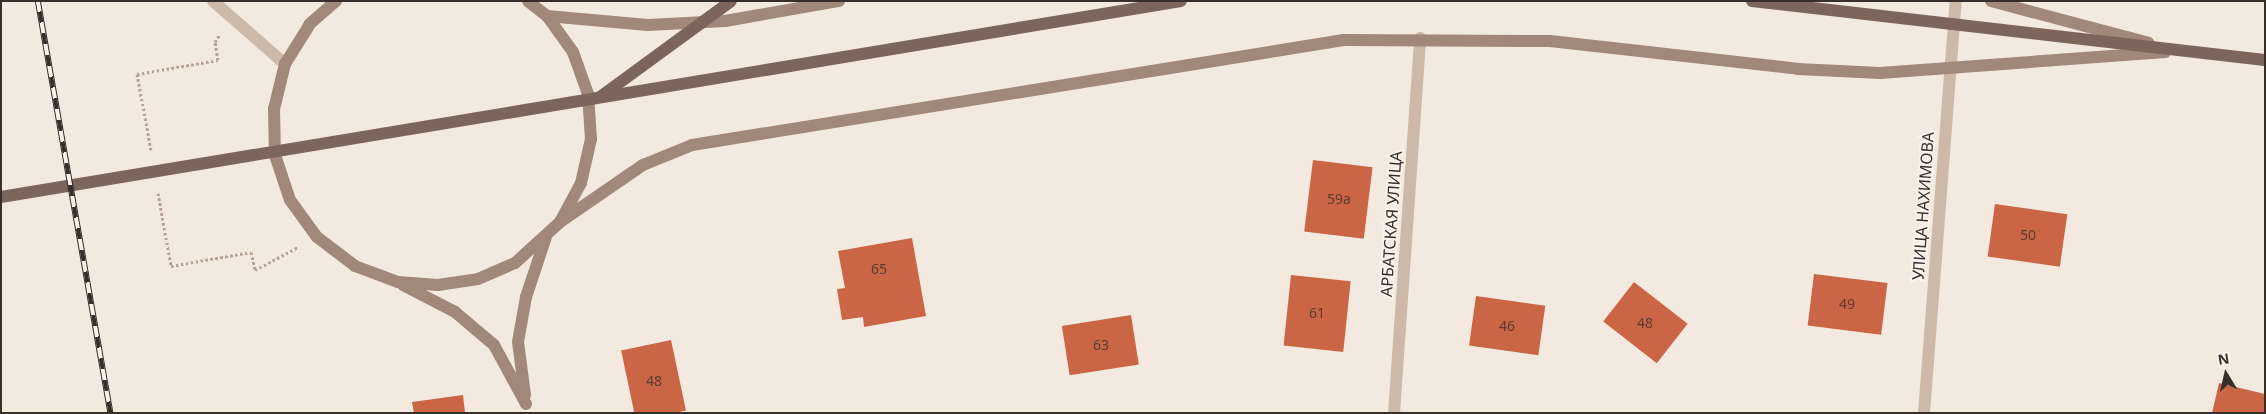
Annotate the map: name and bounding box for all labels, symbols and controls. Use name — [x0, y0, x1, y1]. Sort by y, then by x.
street label: УЛИЦА НАХИМОВА — [1908, 131, 1938, 281]
street label: АРБАТСКАЯ УЛИЦА — [1376, 151, 1406, 297]
house number: 59а — [1327, 191, 1351, 207]
house number: 50 — [2020, 227, 2036, 243]
house number: 65 — [871, 261, 887, 277]
house number: 49 — [1839, 296, 1855, 312]
house number: 61 — [1309, 305, 1325, 321]
house number: 48 — [1637, 315, 1653, 331]
house number: 46 — [1499, 318, 1515, 334]
house number: 63 — [1093, 337, 1109, 353]
text: N — [2216, 348, 2231, 369]
north arrow — [2201, 349, 2251, 399]
house number: 48 — [646, 373, 662, 389]

